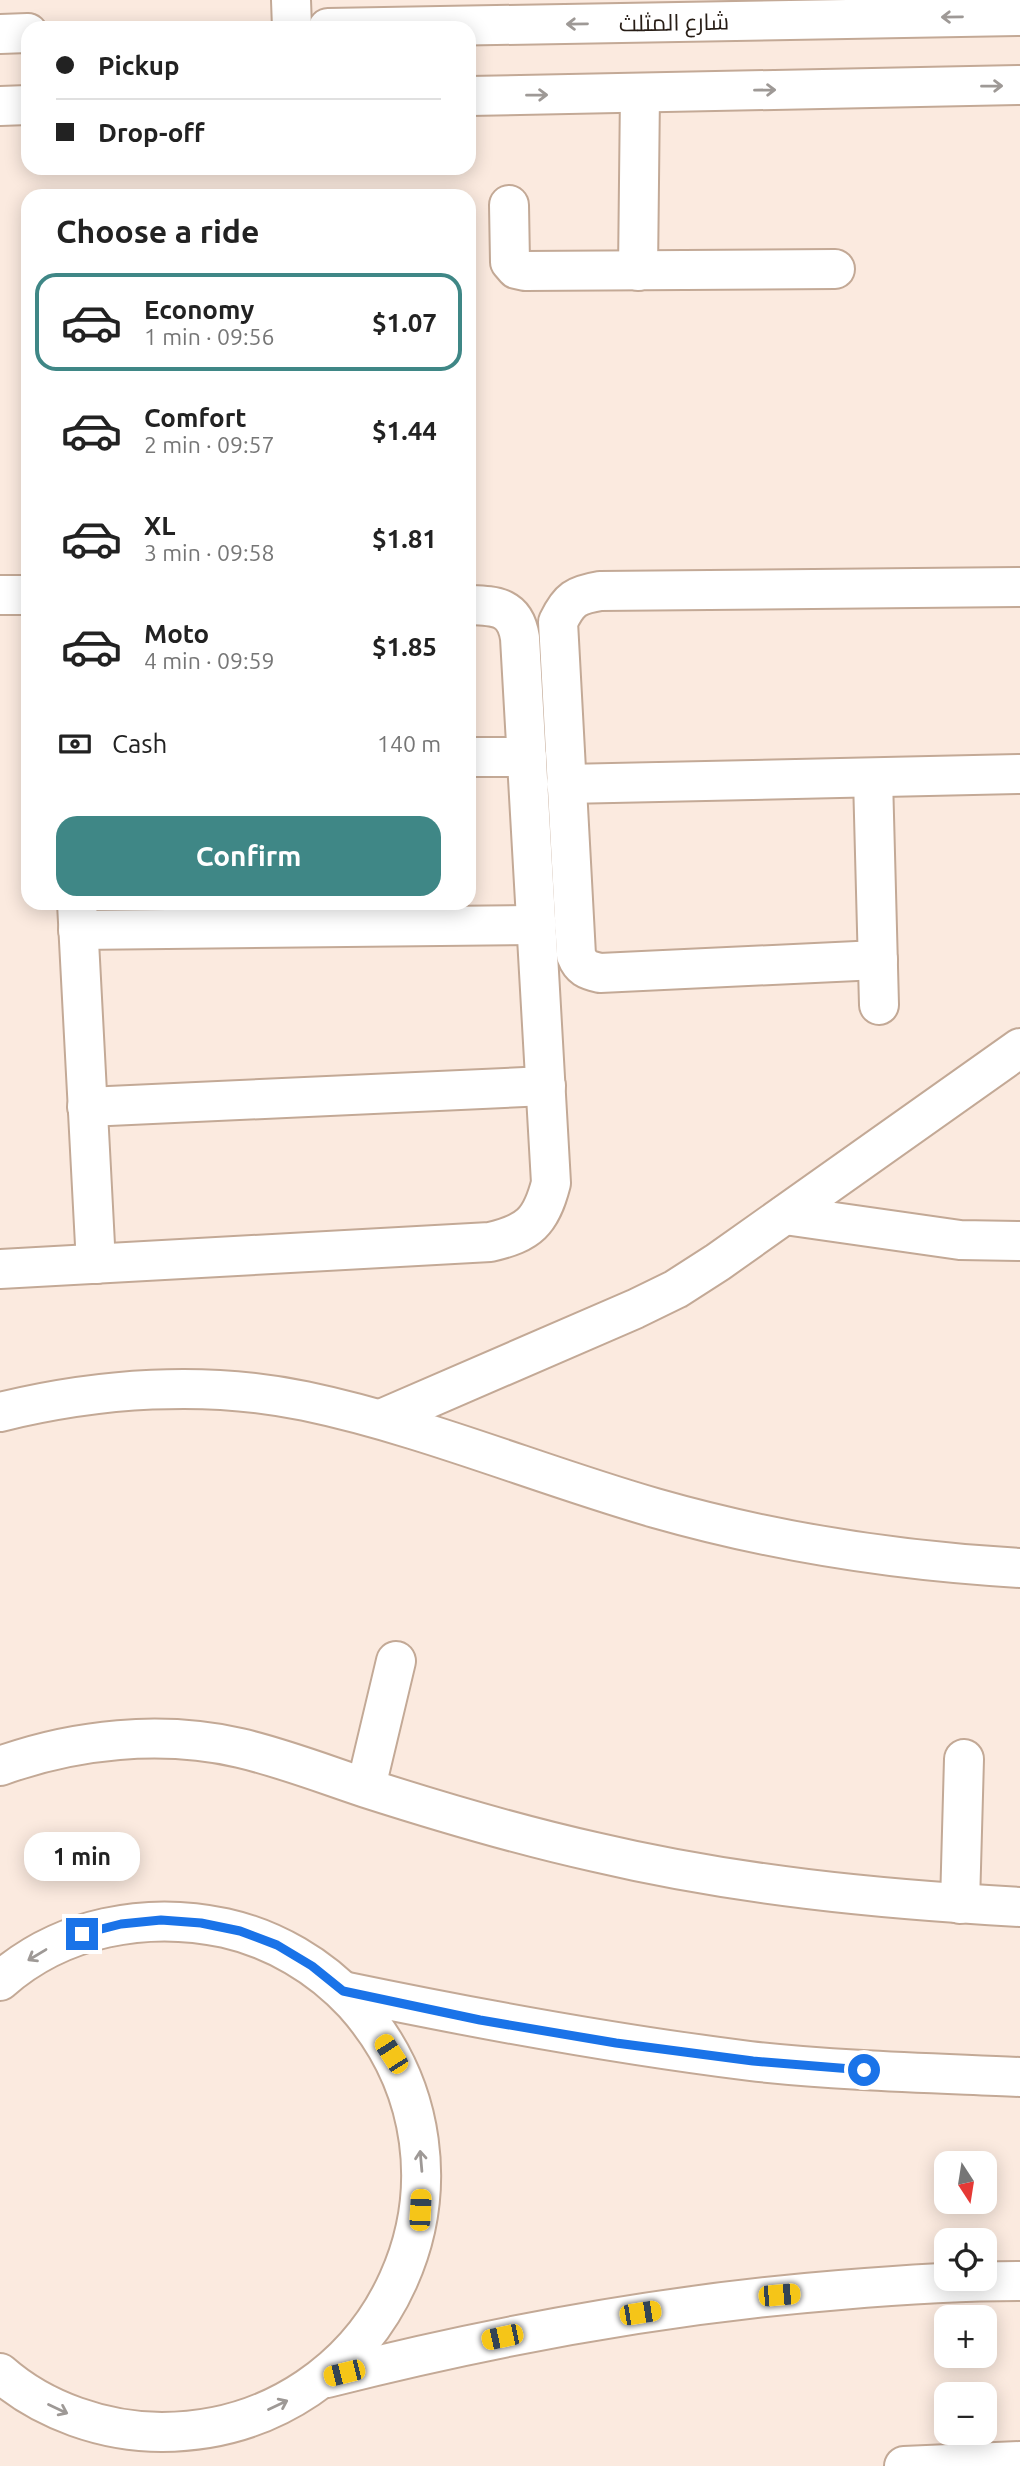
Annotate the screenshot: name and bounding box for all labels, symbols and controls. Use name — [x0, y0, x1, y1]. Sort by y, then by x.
street label: شارع المثلث — [619, 9, 730, 39]
one-way arrow — [941, 10, 964, 24]
one-way arrow — [566, 17, 589, 30]
text: Pickup — [98, 51, 180, 80]
one-way arrow — [980, 79, 1003, 92]
one-way arrow — [753, 83, 776, 97]
one-way arrow — [525, 88, 548, 101]
text: Drop-off — [98, 118, 205, 147]
text: Choose a ride — [56, 213, 259, 249]
icon: car — [60, 291, 123, 354]
text: Economy — [144, 295, 254, 324]
text: $1.07 — [372, 308, 437, 337]
text: 1 min · 09:56 — [144, 324, 275, 349]
icon: car — [60, 399, 123, 462]
text: Comfort — [144, 403, 247, 432]
text: $1.44 — [372, 416, 437, 445]
text: 2 min · 09:57 — [144, 432, 275, 457]
icon: car — [60, 507, 123, 570]
text: XL — [144, 511, 175, 540]
text: $1.81 — [372, 524, 437, 553]
text: 3 min · 09:58 — [144, 540, 275, 565]
icon: car — [60, 615, 123, 678]
text: Moto — [144, 619, 209, 648]
text: $1.85 — [372, 632, 437, 661]
text: 4 min · 09:59 — [144, 648, 275, 673]
icon: cash — [56, 725, 94, 763]
text: Cash — [112, 729, 167, 758]
text: 140 m — [377, 731, 441, 756]
button: Confirm — [56, 816, 441, 896]
callout: 1 min — [24, 1832, 140, 1882]
text: 1 min — [53, 1844, 111, 1869]
route end — [66, 1918, 98, 1950]
one-way arrow — [28, 1948, 48, 1962]
car — [371, 2031, 412, 2077]
route start — [848, 2054, 880, 2086]
one-way arrow — [414, 2150, 427, 2173]
north arrow — [934, 2151, 998, 2214]
map controls — [934, 2151, 997, 2445]
car — [409, 2188, 432, 2232]
button: locate — [934, 2228, 997, 2291]
car — [758, 2283, 801, 2307]
car — [618, 2299, 663, 2327]
button: + — [934, 2305, 997, 2368]
car — [480, 2322, 525, 2352]
car — [322, 2358, 367, 2388]
button: − — [934, 2382, 997, 2445]
one-way arrow — [267, 2398, 288, 2412]
one-way arrow — [47, 2402, 68, 2416]

